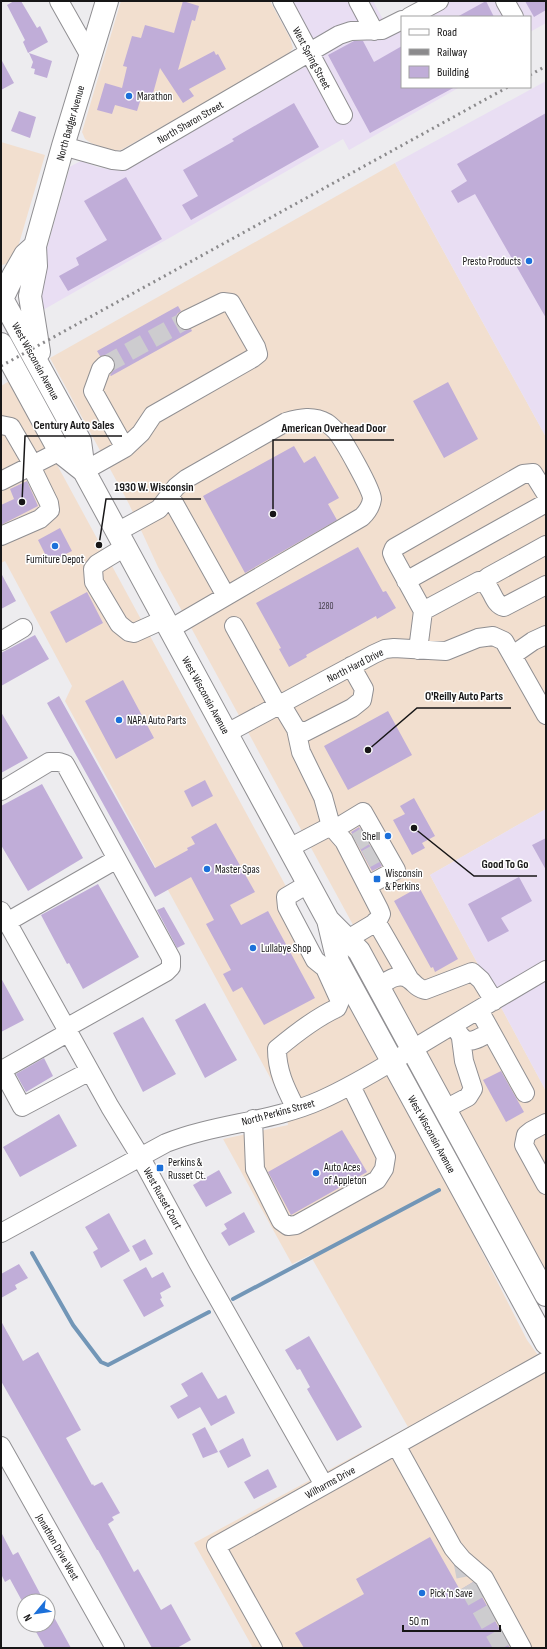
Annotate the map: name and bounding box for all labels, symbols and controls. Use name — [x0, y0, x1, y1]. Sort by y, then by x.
legend — [401, 16, 531, 88]
street label: West Spring Street — [290, 25, 334, 92]
text: Road — [437, 25, 457, 40]
text: Railway — [437, 45, 468, 60]
text: Building — [437, 65, 469, 80]
street label: North Badger Avenue — [54, 84, 87, 162]
place label: Marathon — [137, 90, 173, 103]
marker: Marathon — [124, 91, 134, 101]
street label: North Sharon Street — [155, 98, 226, 147]
place label: Presto Products — [462, 255, 521, 268]
marker: Presto Products — [524, 256, 534, 266]
street label: West Wisconsin Avenue — [9, 320, 62, 402]
callout: Century Auto Sales — [25, 412, 122, 436]
callout: American Overhead Door — [273, 416, 394, 440]
text: Century Auto Sales — [34, 418, 115, 433]
text: American Overhead Door — [280, 421, 387, 436]
callout: 1930 W. Wisconsin — [106, 475, 201, 499]
text: 1930 W. Wisconsin — [114, 480, 194, 495]
marker: Furniture Depot — [50, 541, 60, 551]
place label: Furniture Depot — [26, 553, 85, 566]
house number: 1280 — [319, 601, 333, 612]
street label: North Hard Drive — [325, 646, 386, 685]
street label: West Wisconsin Avenue — [179, 654, 232, 736]
callout: O'Reilly Auto Parts — [417, 684, 511, 708]
text: O'Reilly Auto Parts — [425, 689, 503, 704]
place label: NAPA Auto Parts — [127, 714, 186, 727]
marker: NAPA Auto Parts — [114, 715, 124, 725]
place label: Shell — [362, 830, 380, 843]
marker: Shell — [383, 831, 393, 841]
callout: Good To Go — [474, 852, 537, 876]
text: Good To Go — [482, 857, 529, 872]
place label: Master Spas — [215, 863, 260, 876]
marker: Master Spas — [202, 864, 212, 874]
place label: Wisconsin & Perkins — [385, 867, 423, 893]
marker: Wisconsin & Perkins — [372, 874, 382, 884]
place label: Lullabye Shop — [261, 942, 311, 955]
marker: Lullabye Shop — [248, 943, 258, 953]
street label: West Wisconsin Avenue — [405, 1093, 458, 1175]
street label: North Perkins Street — [240, 1096, 317, 1129]
place label: Perkins & Russet Ct. — [168, 1156, 206, 1182]
place label: Auto Aces of Appleton — [323, 1161, 367, 1187]
marker: Perkins & Russet Ct. — [155, 1163, 165, 1173]
street label: West Russet Court — [140, 1165, 185, 1232]
marker: Auto Aces of Appleton — [311, 1168, 321, 1178]
street label: Wilharms Drive — [303, 1463, 358, 1502]
street label: Jonathon Drive West — [33, 1511, 82, 1583]
place label: Pick 'n Save — [430, 1587, 473, 1600]
marker: Pick 'n Save — [417, 1588, 427, 1598]
north arrow — [16, 1593, 56, 1633]
scale bar — [403, 1607, 500, 1633]
text: N — [21, 1612, 35, 1623]
text: 50 m — [409, 1614, 429, 1629]

